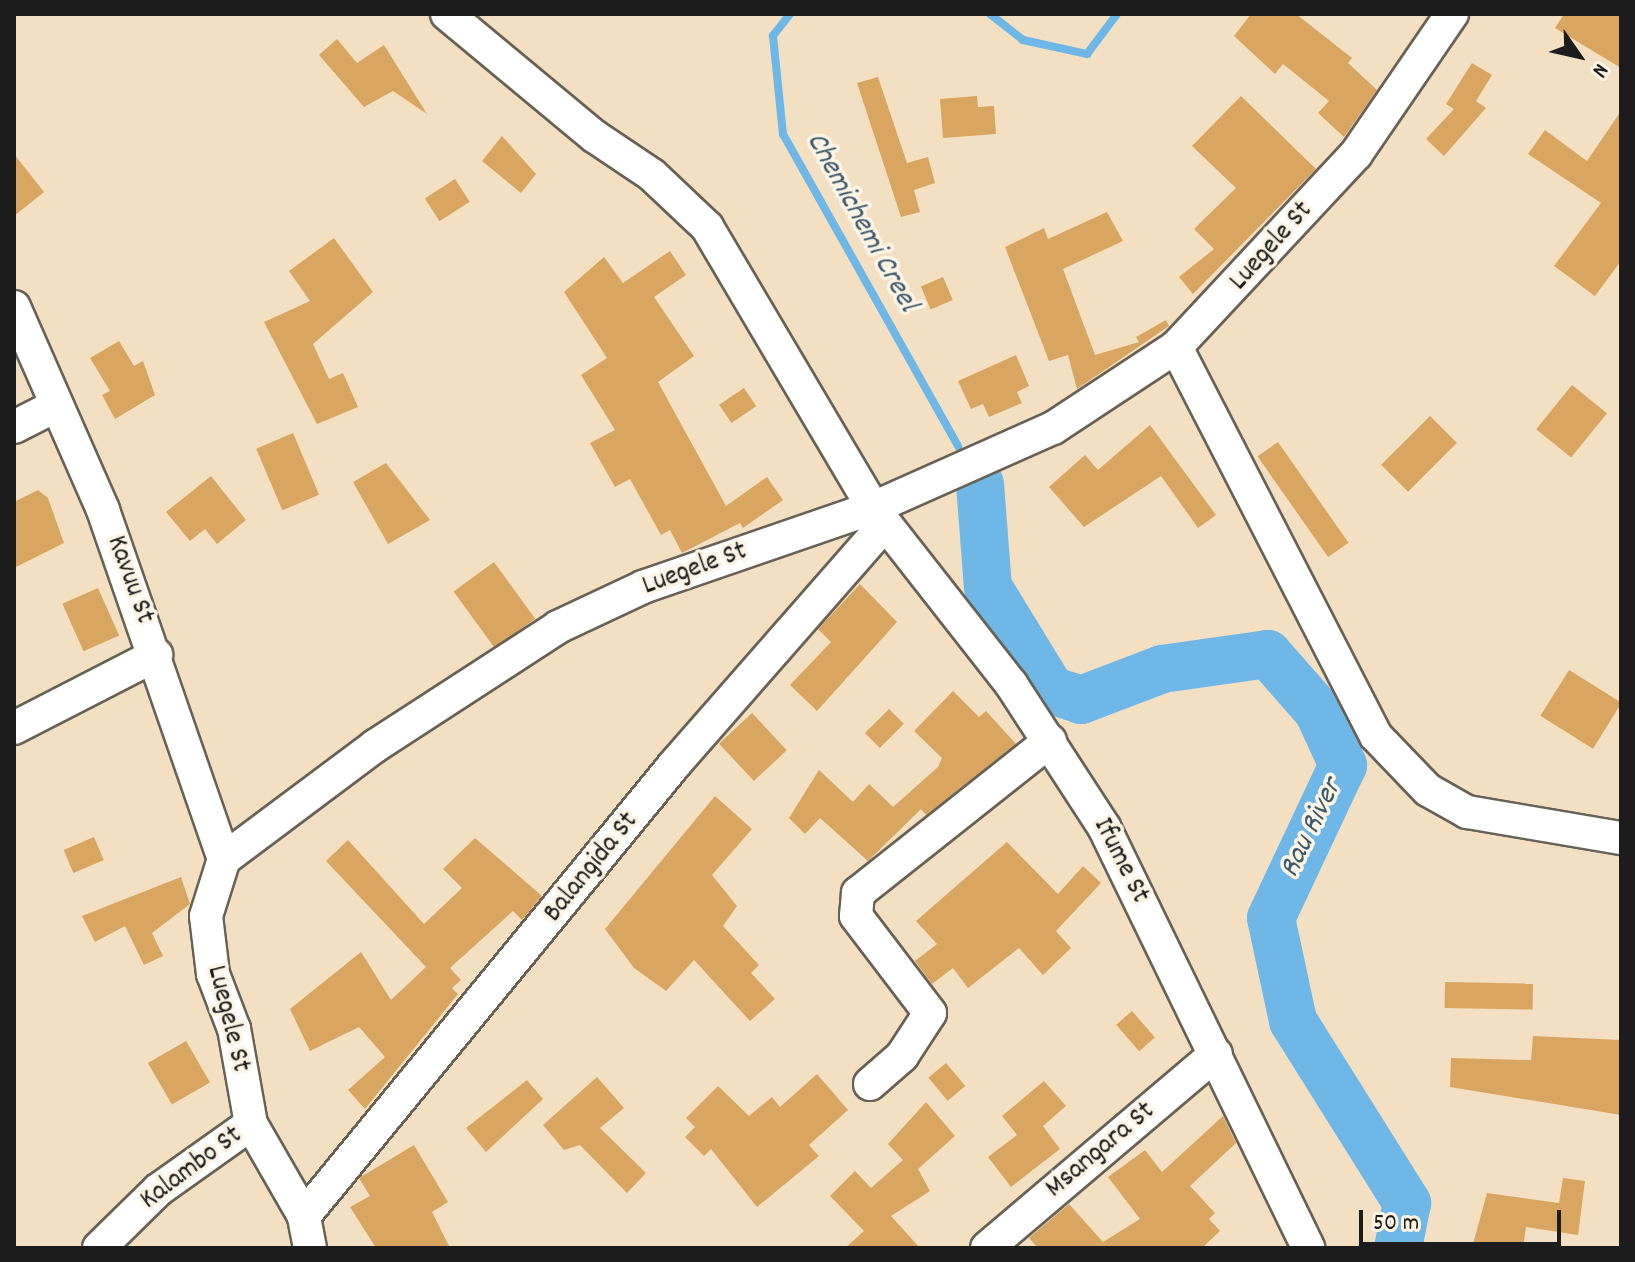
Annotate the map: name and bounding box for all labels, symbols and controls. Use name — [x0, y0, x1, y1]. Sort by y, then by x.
north arrow — [1539, 16, 1619, 96]
text: N — [1583, 57, 1615, 83]
water label: Chemichemi Creel — [796, 127, 924, 319]
street label: Luegele St — [1223, 195, 1321, 299]
street label: Kavuu St — [98, 532, 160, 628]
street label: Luegele St — [638, 536, 752, 604]
water label: Rau River — [1274, 774, 1352, 884]
street label: Balangida St — [537, 806, 647, 930]
street label: Ifume St — [1084, 813, 1156, 909]
street label: Luegele St — [198, 962, 256, 1076]
street label: Msangara St — [1040, 1096, 1162, 1206]
street label: Kalambo St — [134, 1120, 250, 1218]
scale bar — [1363, 1194, 1565, 1244]
text: 50 m — [1373, 1207, 1419, 1241]

